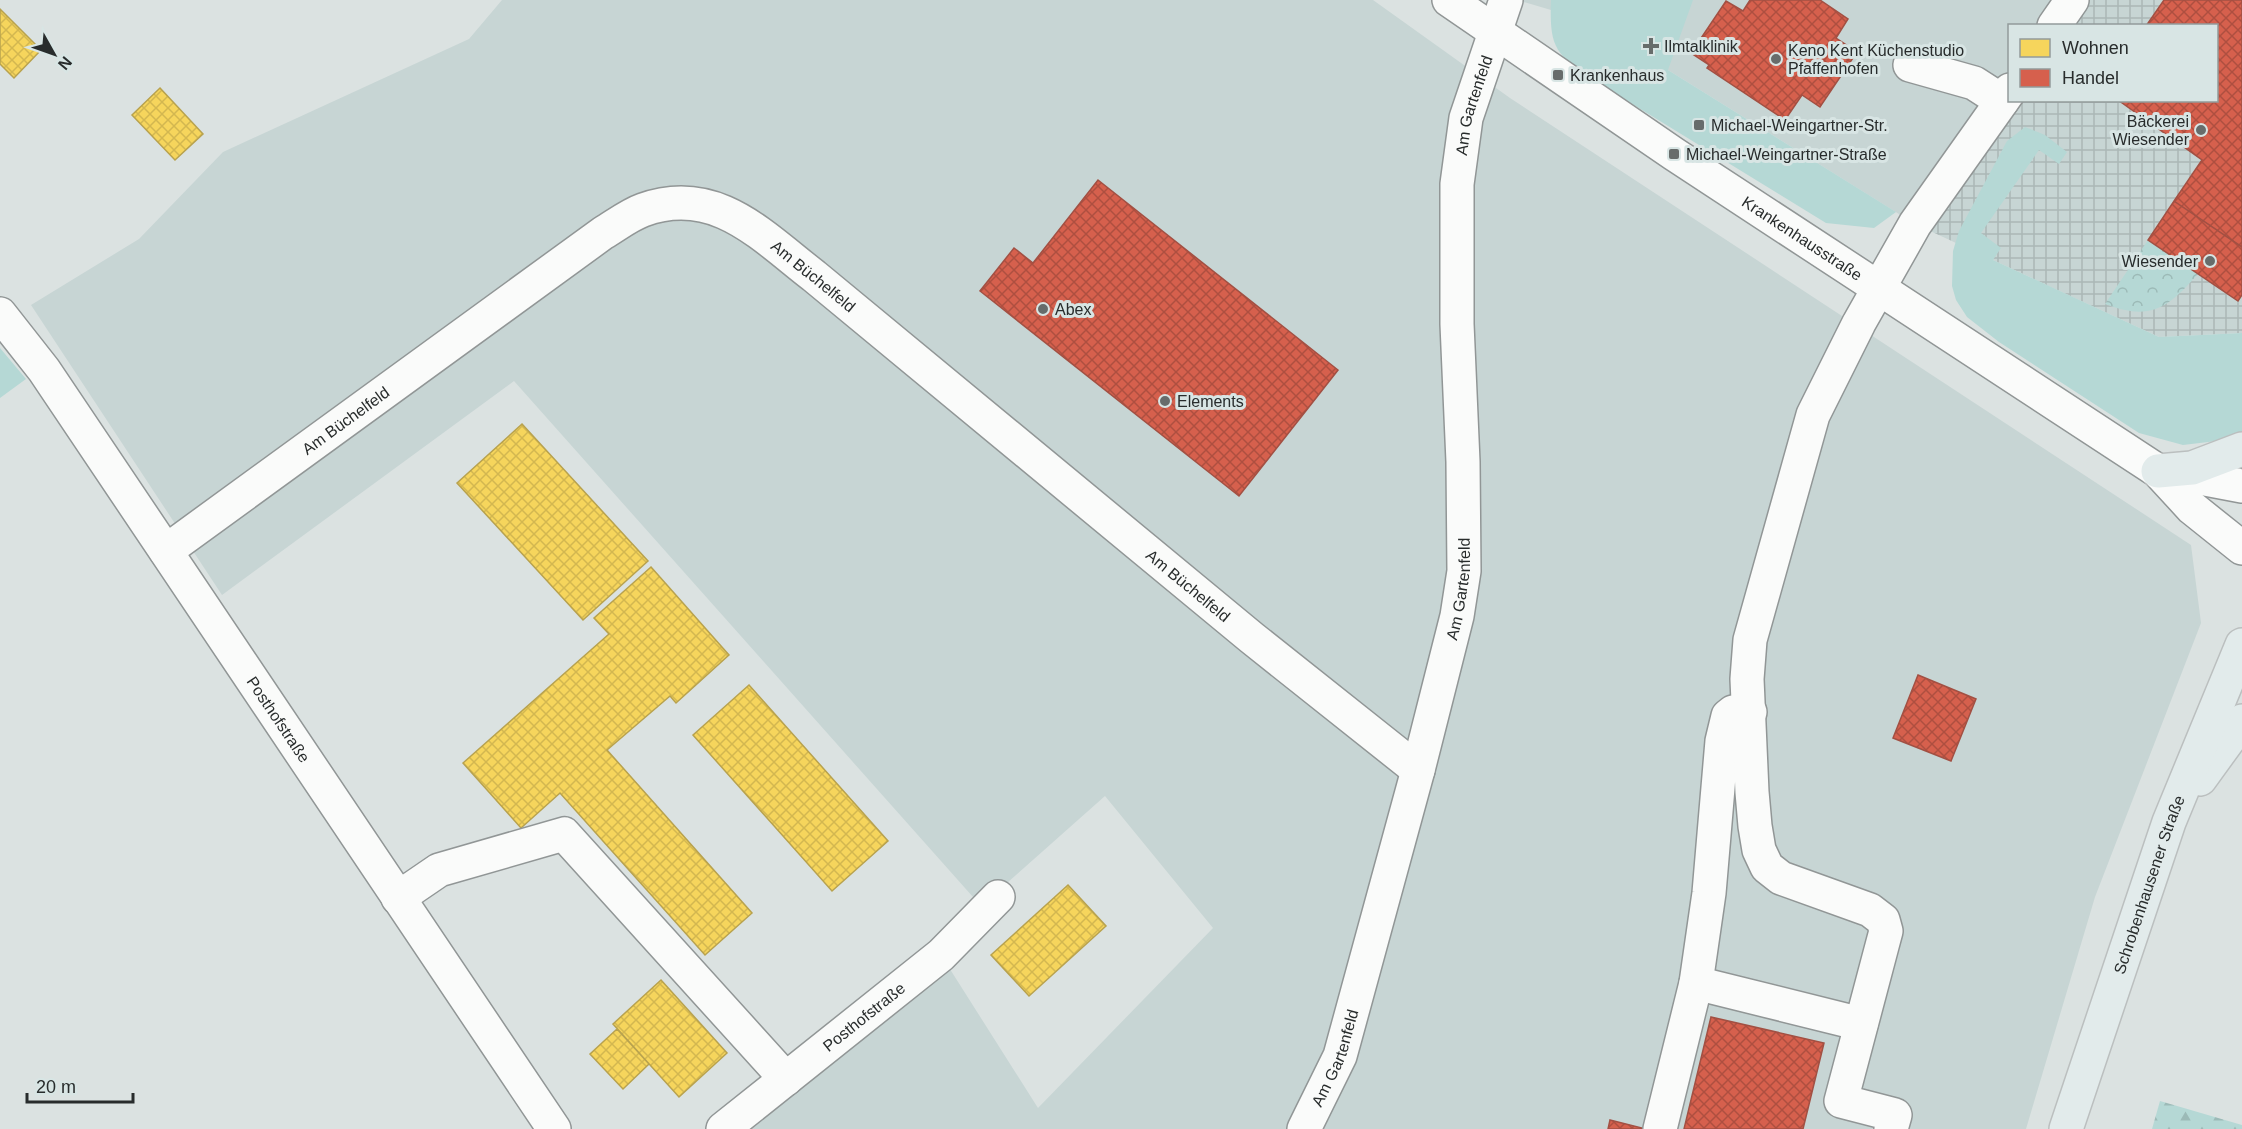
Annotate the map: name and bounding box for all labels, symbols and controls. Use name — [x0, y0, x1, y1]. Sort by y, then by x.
north arrow — [24, 24, 84, 84]
legend — [2008, 24, 2218, 102]
marker: Ilmtalklinik — [1642, 37, 1660, 55]
place label: Ilmtalklinik — [1664, 38, 1739, 55]
text: Wohnen — [2062, 38, 2129, 58]
place label: Keno Kent Küchenstudio Pfaffenhofen — [1788, 42, 1964, 77]
marker: Keno Kent Küchenstudio Pfaffenhofen — [1769, 52, 1783, 66]
text: N — [55, 53, 75, 73]
street label: Am Gartenfeld — [1452, 53, 1495, 156]
place label: Krankenhaus — [1570, 67, 1664, 84]
marker: Krankenhaus — [1551, 68, 1565, 82]
text: Handel — [2062, 68, 2119, 88]
place label: Bäckerei Wiesender — [2113, 113, 2190, 148]
place label: Michael-Weingartner-Str. — [1711, 117, 1888, 134]
marker: Michael-Weingartner-Str. — [1692, 118, 1706, 132]
marker: Bäckerei Wiesender — [2194, 123, 2208, 137]
place label: Michael-Weingartner-Straße — [1686, 146, 1887, 163]
marker: Michael-Weingartner-Straße — [1667, 147, 1681, 161]
street label: Krankenhausstraße — [1739, 193, 1865, 283]
street label: Am Büchelfeld — [768, 237, 859, 315]
place label: Wiesender — [2122, 253, 2199, 270]
marker: Wiesender — [2203, 254, 2217, 268]
place label: Abex — [1055, 301, 1091, 318]
marker: Abex — [1036, 302, 1050, 316]
street label: Am Büchelfeld — [299, 383, 392, 458]
place label: Elements — [1177, 393, 1244, 410]
marker: Elements — [1158, 394, 1172, 408]
street label: Am Gartenfeld — [1443, 538, 1473, 642]
street label: Am Büchelfeld — [1143, 546, 1233, 625]
street label: Posthofstraße — [244, 673, 314, 765]
street label: Schrobenhausener Straße — [2110, 793, 2188, 976]
street label: Posthofstraße — [819, 979, 908, 1054]
street label: Am Gartenfeld — [1308, 1007, 1361, 1109]
scale bar — [27, 1066, 134, 1104]
text: 20 m — [36, 1077, 76, 1097]

